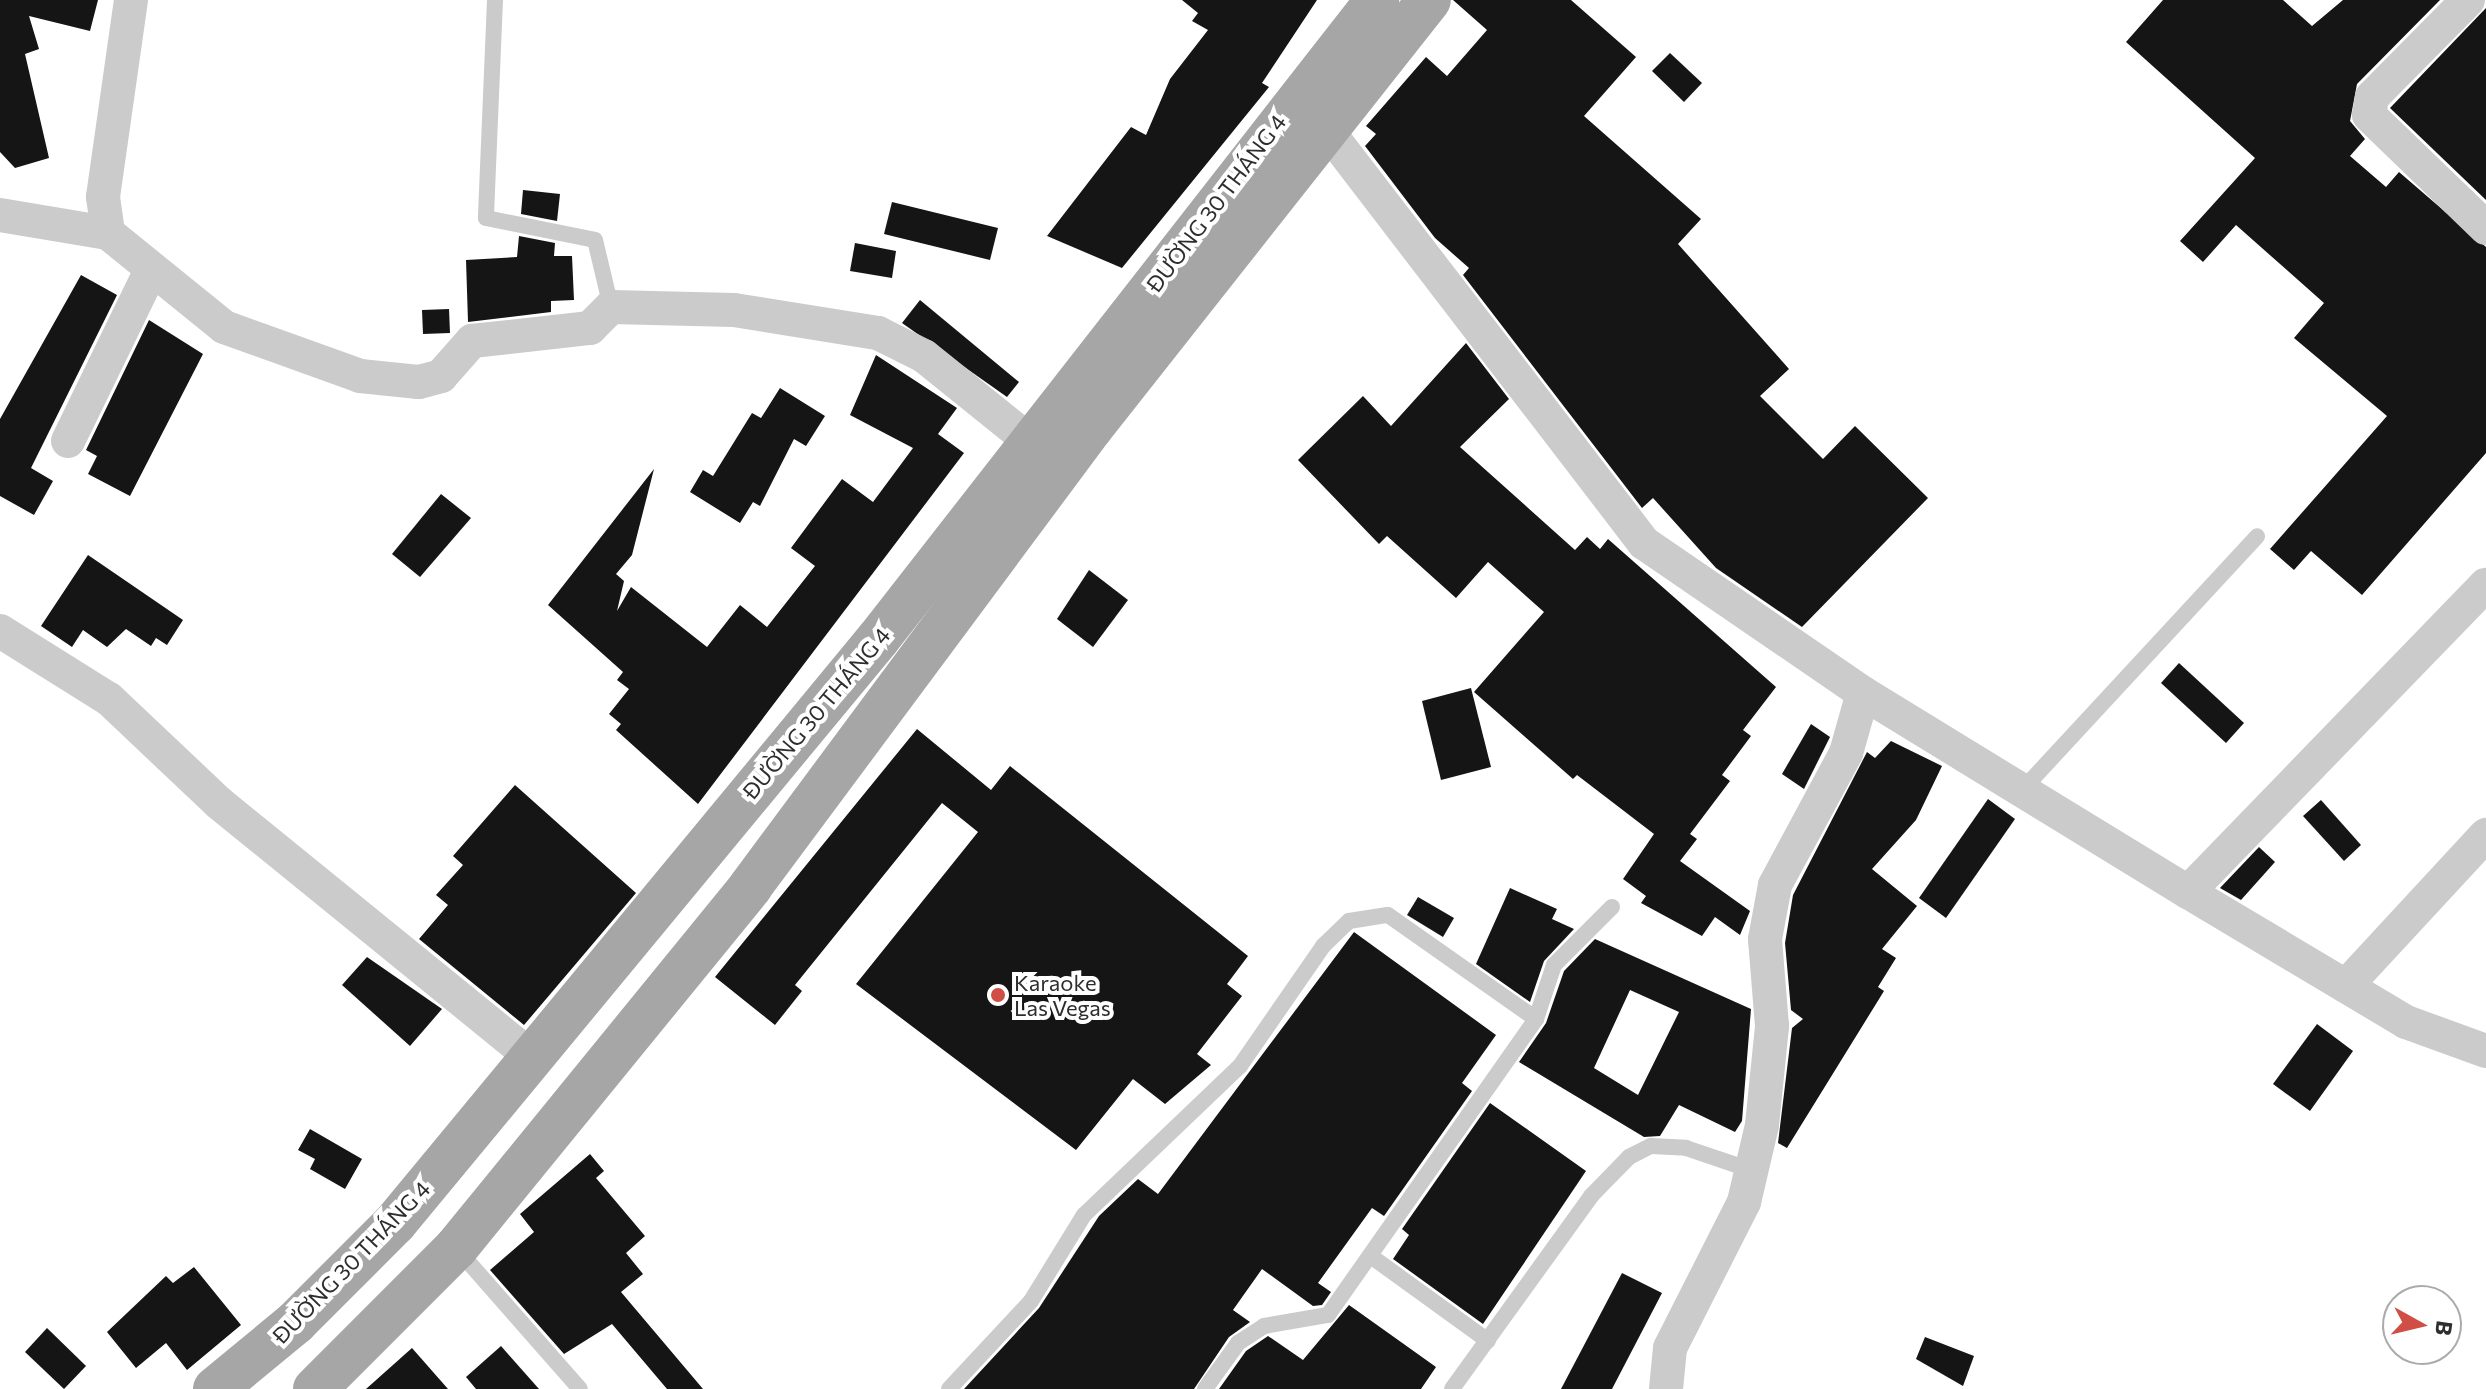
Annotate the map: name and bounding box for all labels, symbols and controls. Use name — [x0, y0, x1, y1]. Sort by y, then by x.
street label: ĐƯỜNG 30 THÁNG 4 — [1141, 109, 1291, 297]
street label: ĐƯỜNG 30 THÁNG 4 — [737, 622, 895, 804]
place label: Karaoke Las Vegas — [1014, 969, 1111, 1020]
marker: Karaoke Las Vegas — [989, 986, 1007, 1004]
street label: ĐƯỜNG 30 THÁNG 4 — [267, 1175, 435, 1349]
north arrow — [2382, 1285, 2462, 1365]
text: B — [2430, 1319, 2459, 1337]

